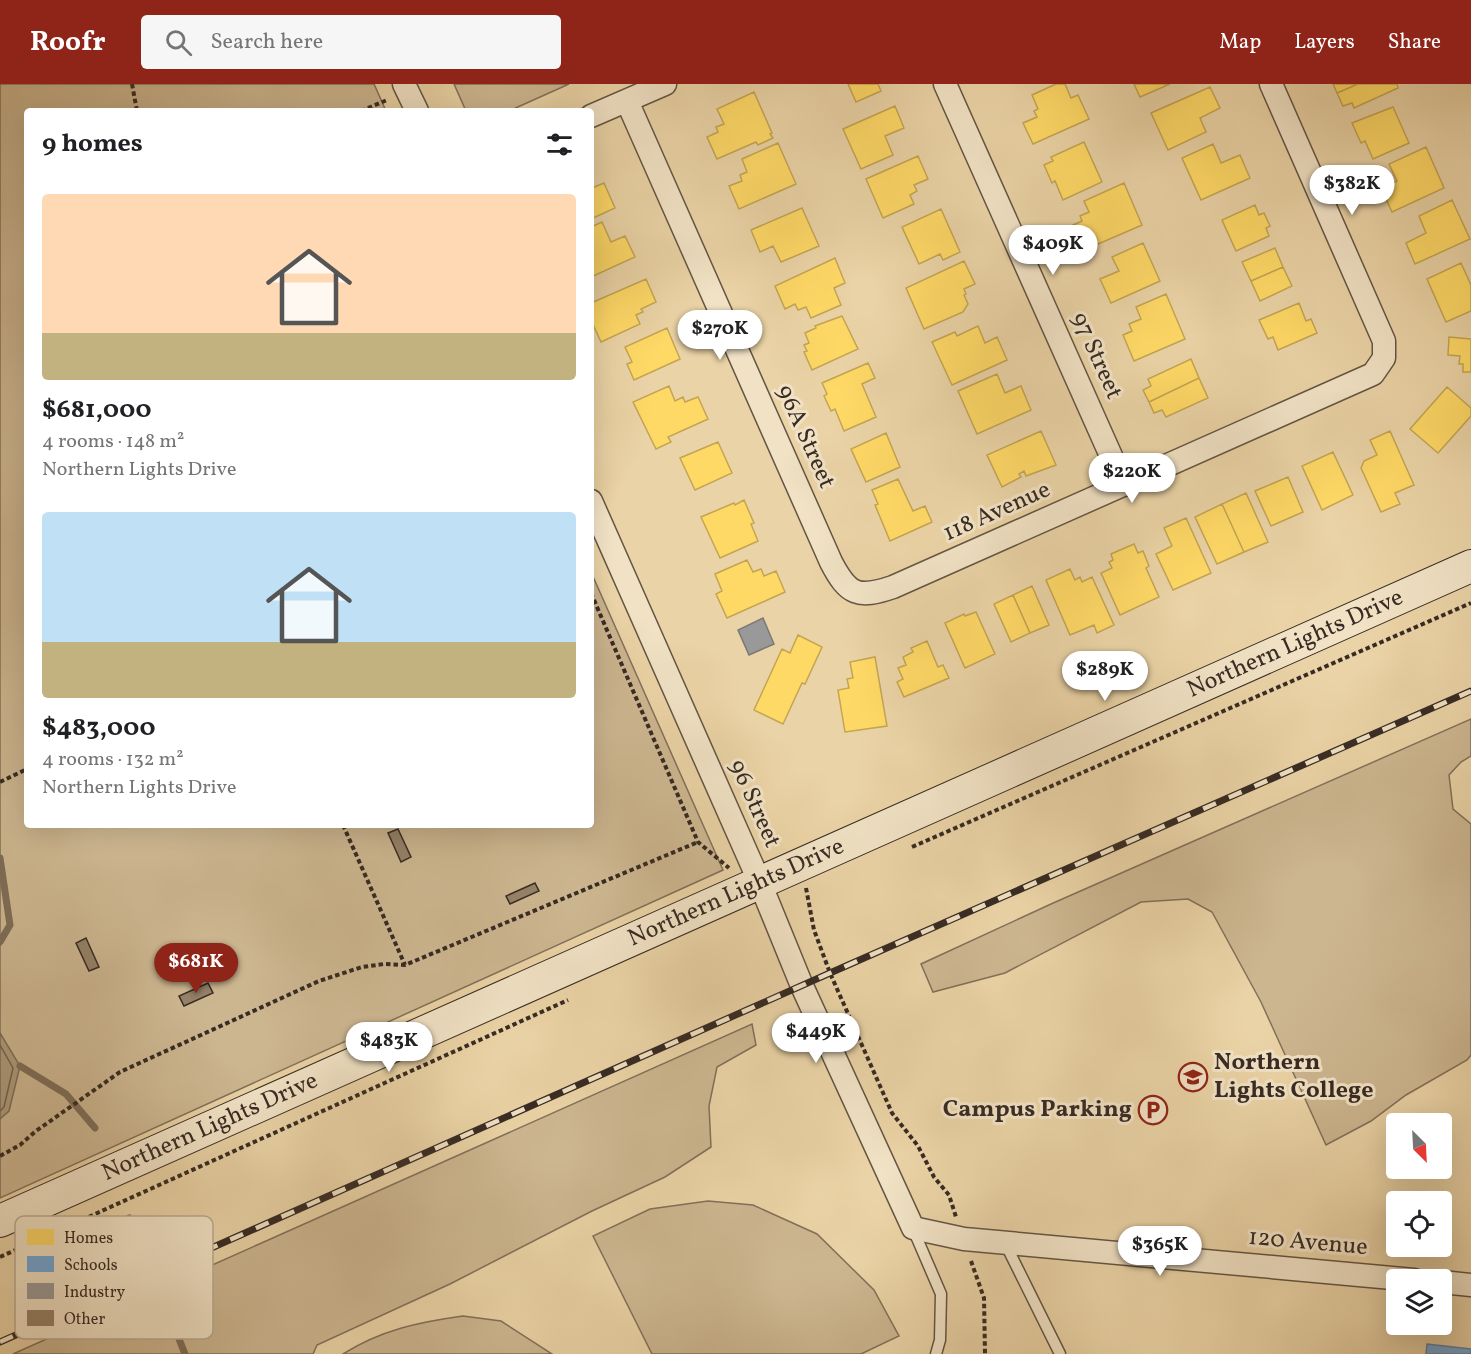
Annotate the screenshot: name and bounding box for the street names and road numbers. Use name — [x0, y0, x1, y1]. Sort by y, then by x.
street label: 97 Street — [1062, 307, 1130, 405]
street label: 96A Street — [767, 380, 843, 494]
street label: 118 Avenue — [938, 473, 1056, 551]
street label: Northern Lights Drive — [1182, 581, 1409, 707]
street label: 96 Street — [720, 754, 788, 854]
street label: Northern Lights Drive — [623, 830, 850, 956]
street label: Northern Lights Drive — [97, 1064, 324, 1190]
street label: 120 Avenue — [1247, 1221, 1369, 1265]

